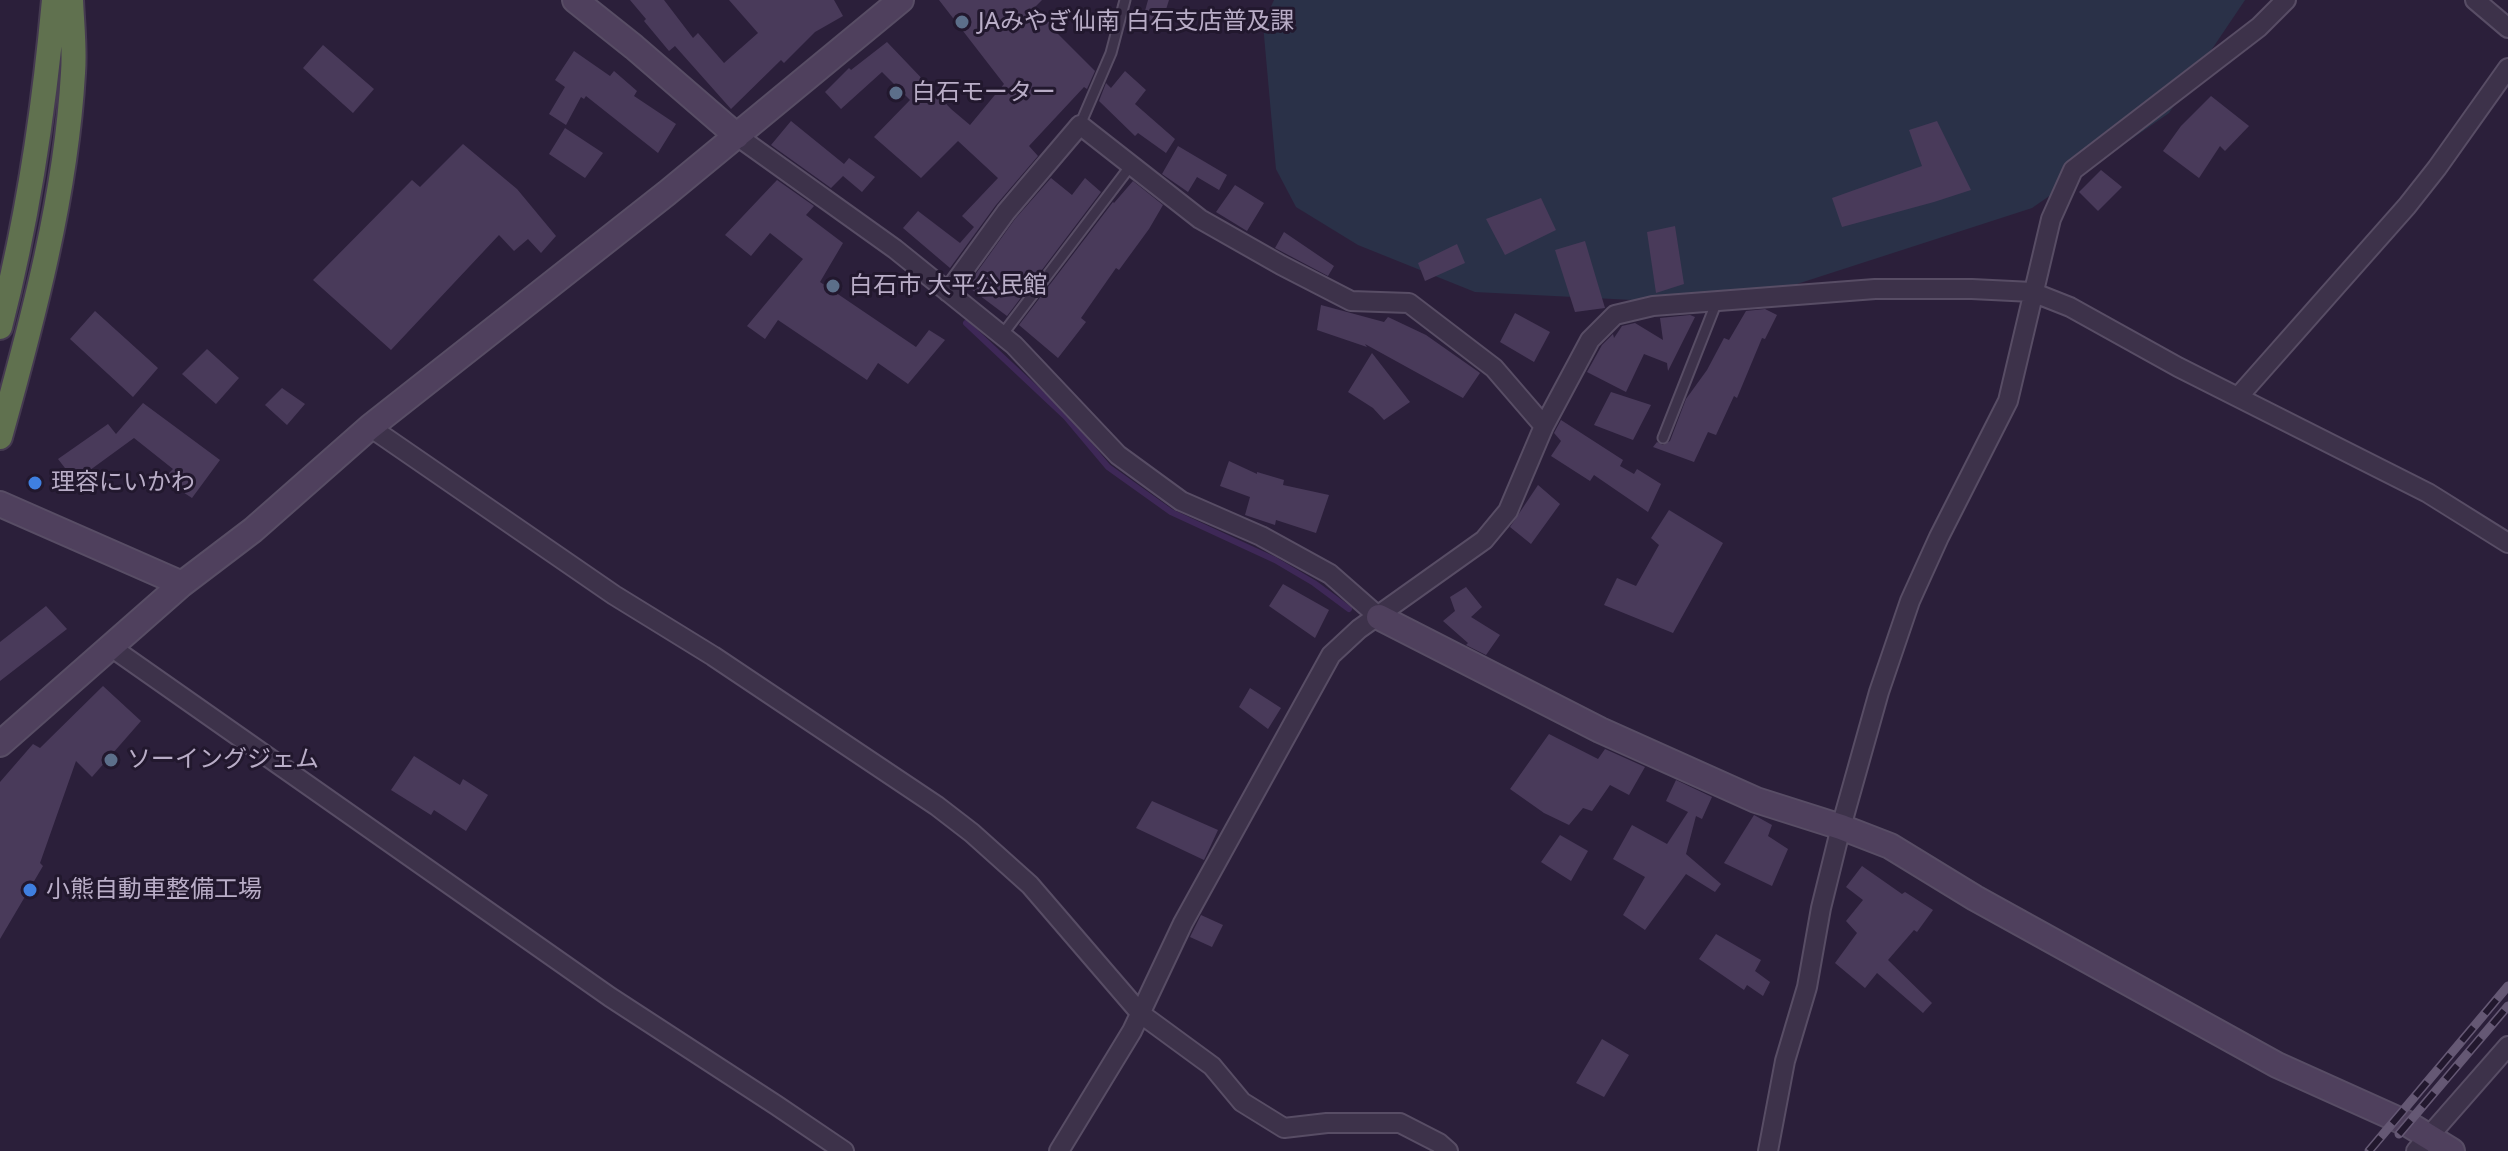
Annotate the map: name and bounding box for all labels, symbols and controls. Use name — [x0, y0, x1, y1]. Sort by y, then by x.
place label: JAみやぎ仙南 白石支店普及課 — [978, 8, 1294, 36]
marker: JAみやぎ仙南 白石支店普及課 — [953, 13, 971, 31]
place label: 白石モーター — [912, 79, 1056, 107]
marker: 白石モーター — [887, 84, 905, 102]
place label: 白石市 大平公民館 — [849, 272, 1047, 300]
marker: 白石市 大平公民館 — [824, 277, 842, 295]
place label: 理容にいかわ — [51, 469, 195, 497]
marker: 理容にいかわ — [26, 474, 44, 492]
place label: ソーイングジェム — [127, 746, 319, 774]
marker: ソーイングジェム — [102, 751, 120, 769]
place label: 小熊自動車整備工場 — [46, 876, 262, 904]
marker: 小熊自動車整備工場 — [21, 881, 39, 899]

